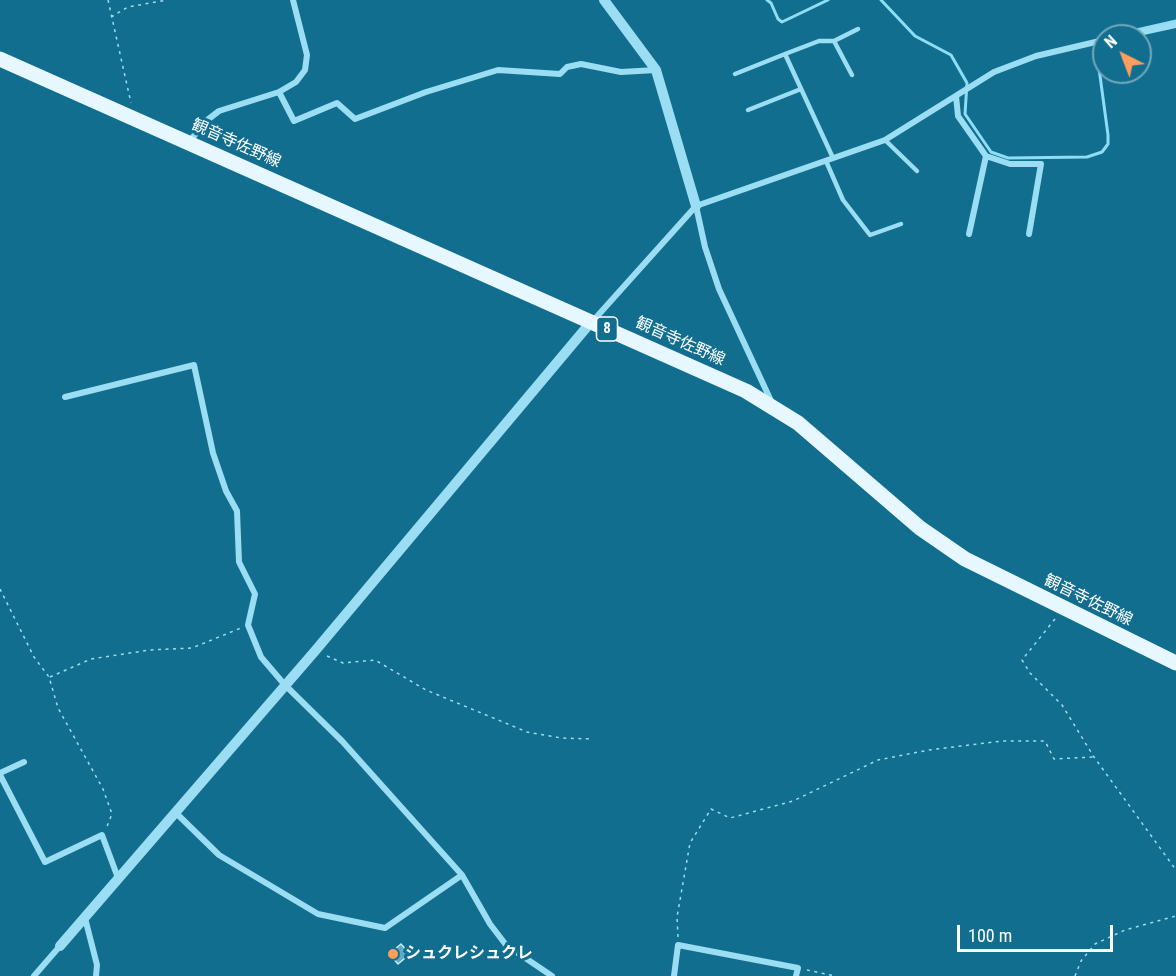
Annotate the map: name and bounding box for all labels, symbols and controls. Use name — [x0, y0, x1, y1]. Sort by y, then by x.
north arrow — [1092, 24, 1152, 84]
text: N — [1101, 31, 1121, 52]
street label: 観音寺佐野線 — [188, 116, 284, 172]
street label: 観音寺佐野線 — [632, 314, 728, 370]
road number: 8 — [596, 317, 618, 341]
street label: 観音寺佐野線 — [1041, 571, 1135, 631]
scale bar — [960, 913, 1116, 951]
text: 100 m — [968, 925, 1012, 946]
place label: シュクレシュクレ — [405, 944, 533, 964]
marker: シュクレシュクレ — [386, 947, 400, 961]

